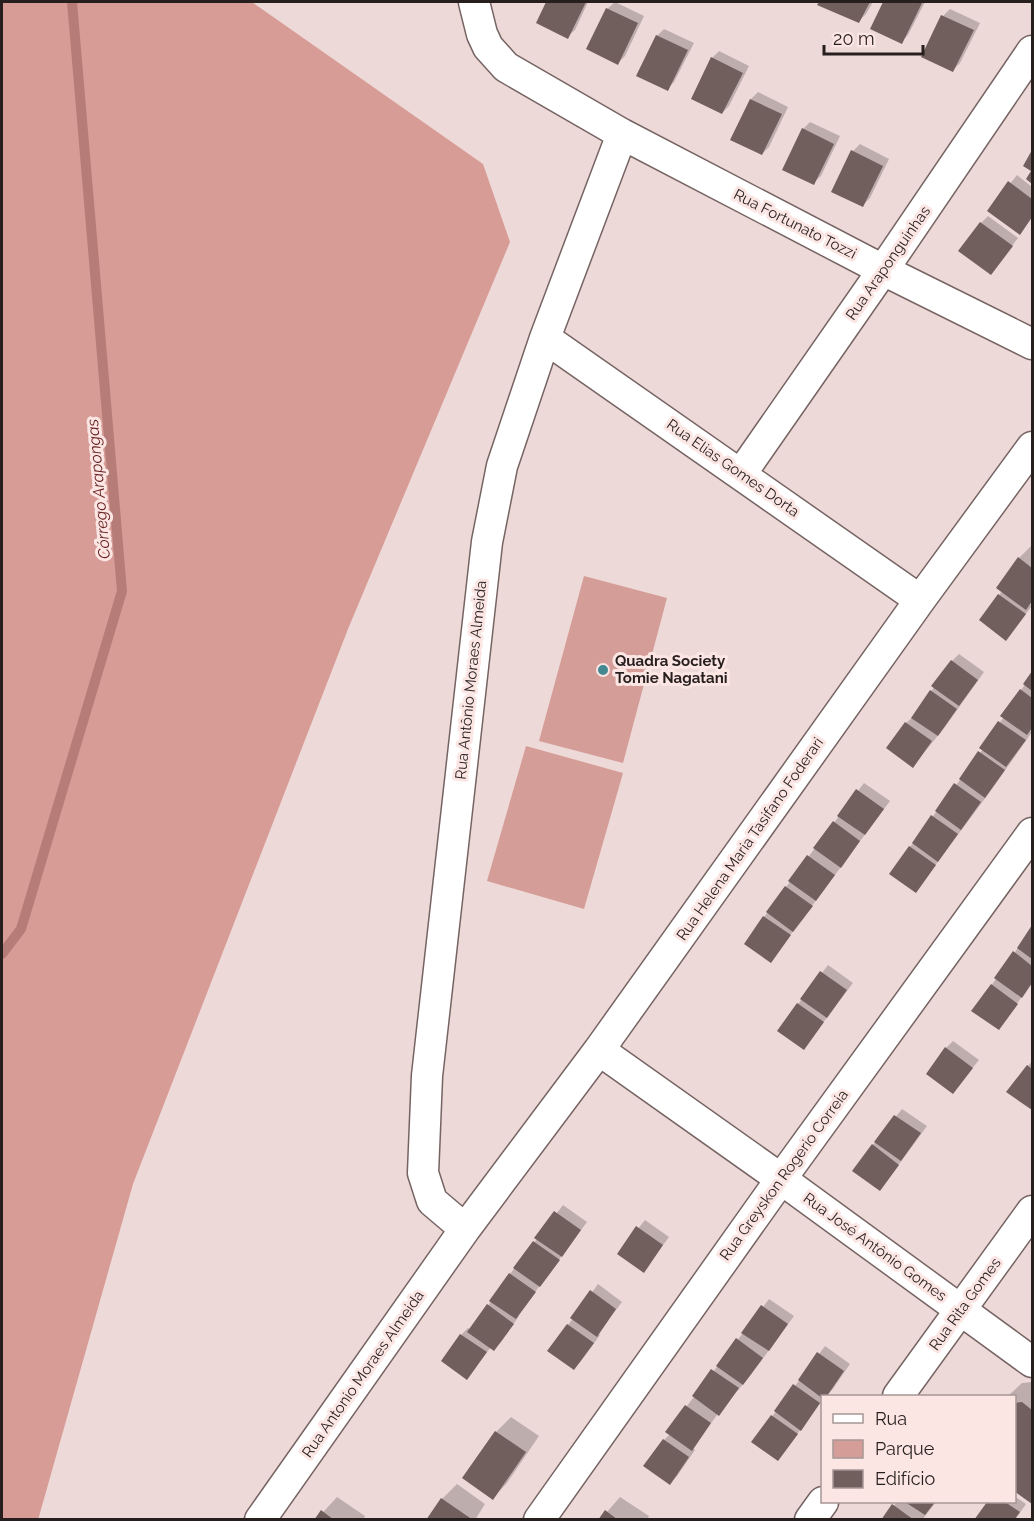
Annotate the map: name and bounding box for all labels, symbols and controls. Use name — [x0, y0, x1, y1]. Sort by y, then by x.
scale bar — [824, 18, 923, 56]
text: 20 m — [833, 28, 875, 49]
street label: Rua Fortunato Tozzi — [731, 185, 859, 263]
street label: Rua Araponguinhas — [842, 203, 934, 323]
street label: Rua Elias Gomes Dorta — [663, 415, 803, 521]
water label: Córrego Arapongas — [83, 418, 114, 560]
street label: Rua Antônio Moraes Almeida — [452, 580, 490, 780]
place label: Quadra Society Tomie Nagatani — [615, 652, 728, 687]
marker: Quadra Society Tomie Nagatani — [596, 663, 610, 677]
street label: Rua Helena Maria Tasifano Foderari — [673, 734, 827, 944]
street label: Rua Greyskon Rogerio Correia — [716, 1086, 852, 1264]
street label: Rua José Antônio Gomes — [800, 1189, 950, 1305]
street label: Rua Rita Gomes — [925, 1254, 1005, 1354]
street label: Rua Antonio Moraes Almeida — [298, 1287, 428, 1461]
legend — [821, 1395, 1016, 1503]
text: Rua — [875, 1408, 907, 1429]
text: Parque — [875, 1438, 935, 1459]
text: Edifício — [875, 1468, 935, 1489]

